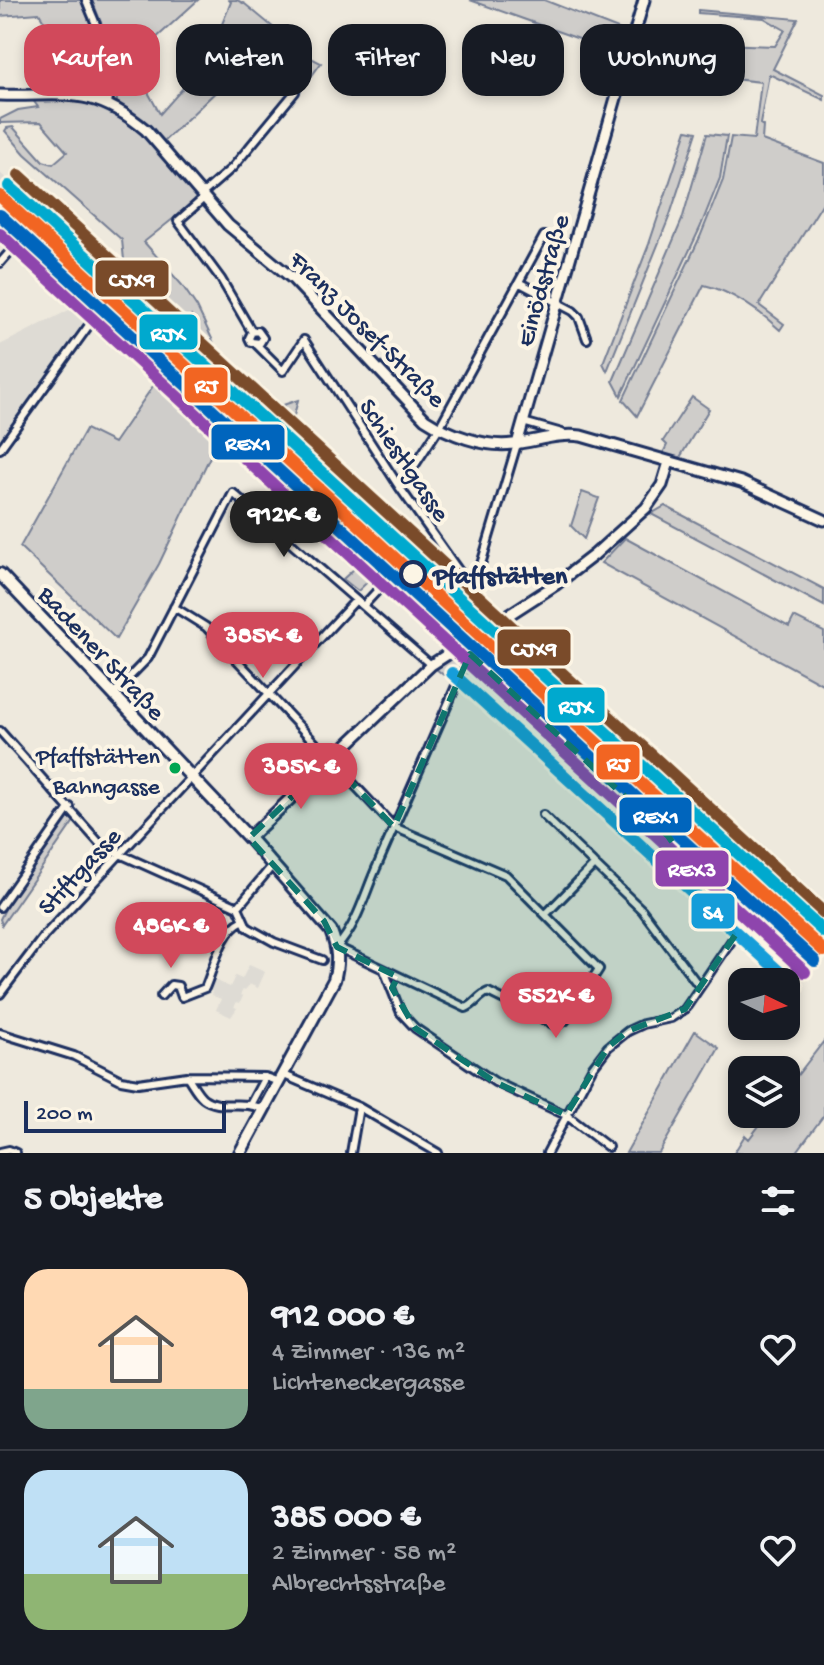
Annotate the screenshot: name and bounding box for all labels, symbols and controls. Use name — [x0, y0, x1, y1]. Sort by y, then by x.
chip: Kaufen — [24, 24, 160, 96]
chip: Mieten — [176, 24, 312, 96]
chip: Filter — [328, 24, 446, 96]
chip: Neu — [462, 24, 564, 96]
chip: Wohnung — [580, 24, 745, 96]
street label: Einödstraße — [512, 211, 579, 351]
street label: Franz Josef-Straße — [280, 246, 451, 416]
line badge: CJX9 — [94, 259, 170, 298]
text: CJX9 — [108, 269, 155, 295]
line badge: RJX — [138, 313, 199, 351]
text: RJX — [150, 323, 187, 349]
line badge: RJ — [183, 366, 229, 404]
text: RJ — [193, 375, 219, 401]
street label: Schiestlgasse — [350, 394, 455, 529]
line badge: REX1 — [210, 423, 286, 461]
text: REX1 — [224, 433, 271, 459]
pin: 912K € — [219, 491, 349, 559]
text: 912K € — [248, 501, 320, 532]
marker: Pfaffstätten — [400, 561, 426, 587]
place label: Pfaffstätten — [431, 563, 568, 594]
street label: Badener Straße — [29, 580, 170, 729]
pin: 385K € — [198, 612, 328, 680]
text: 385K € — [224, 622, 302, 653]
line badge: CJX9 — [496, 628, 572, 667]
text: CJX9 — [510, 638, 557, 664]
line badge: RJX — [546, 686, 606, 724]
text: RJX — [558, 696, 595, 722]
pin: 385K € — [236, 743, 366, 811]
line badge: RJ — [595, 743, 641, 781]
place label: Pfaffstätten Bahngasse — [35, 744, 161, 803]
text: 385K € — [262, 753, 340, 784]
text: RJ — [605, 753, 631, 779]
marker: Pfaffstätten Bahngasse — [167, 760, 183, 776]
line badge: REX1 — [618, 796, 693, 834]
text: REX1 — [632, 806, 679, 832]
street label: Stiftgasse — [33, 822, 130, 923]
line badge: REX3 — [654, 849, 730, 888]
text: REX3 — [667, 859, 716, 885]
line badge: S4 — [690, 892, 736, 930]
pin: 486K € — [106, 902, 236, 970]
text: S4 — [703, 902, 724, 928]
text: 486K € — [133, 912, 209, 943]
north arrow — [728, 968, 800, 1040]
map controls — [728, 968, 800, 1128]
pin: 552K € — [491, 972, 621, 1040]
text: 552K € — [518, 982, 594, 1013]
button: layers — [728, 1056, 800, 1128]
scale bar — [24, 1097, 226, 1133]
text: 200 m — [36, 1102, 93, 1128]
icon: filters — [756, 1179, 800, 1223]
text: 5 Objekte — [24, 1181, 162, 1221]
text: 912 000 € — [272, 1298, 414, 1338]
icon: home — [88, 1301, 184, 1397]
icon: heart — [756, 1327, 800, 1371]
text: 4 Zimmer · 136 m² — [272, 1338, 465, 1369]
text: Lichteneckergasse — [272, 1369, 465, 1400]
text: 385 000 € — [272, 1499, 420, 1539]
icon: home — [88, 1502, 184, 1598]
icon: heart — [756, 1528, 800, 1572]
text: 2 Zimmer · 58 m² — [272, 1539, 456, 1570]
text: Albrechtsstraße — [272, 1570, 445, 1601]

